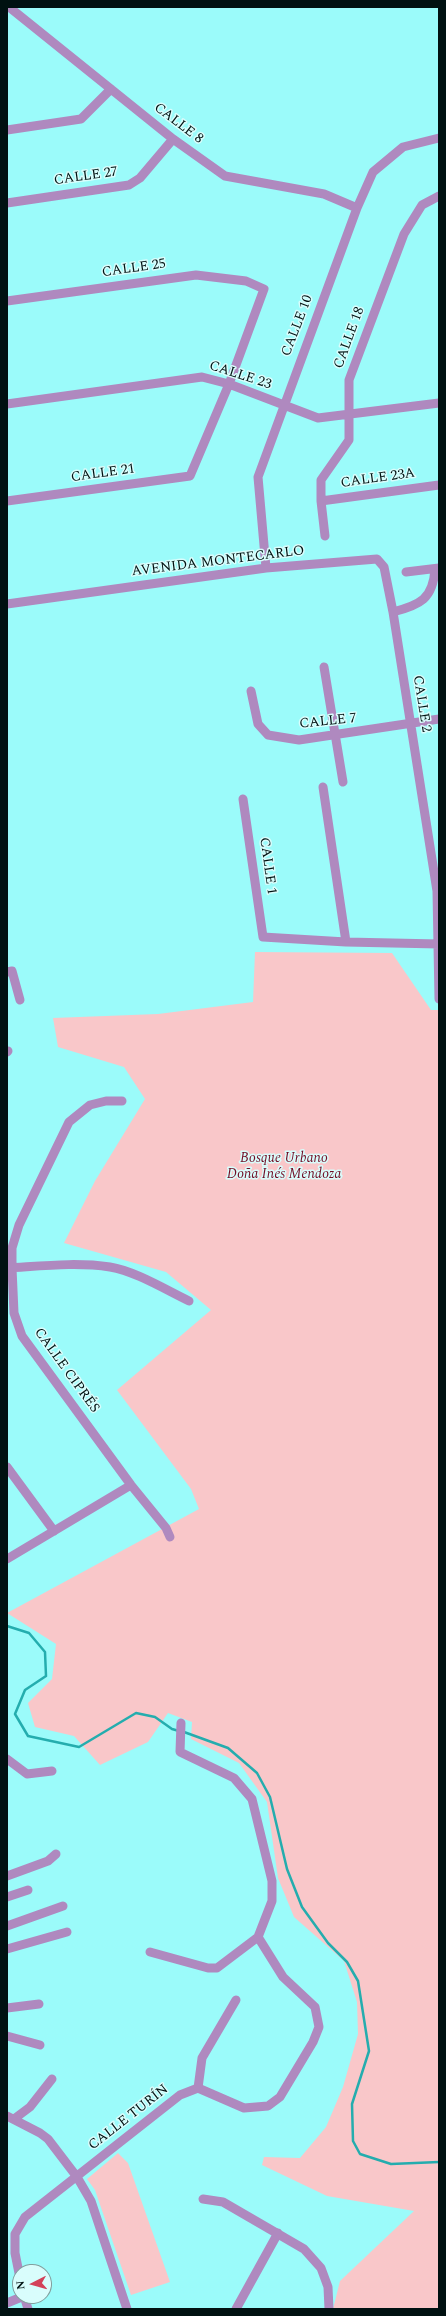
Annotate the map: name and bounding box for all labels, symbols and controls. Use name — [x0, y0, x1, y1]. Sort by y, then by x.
street label: CALLE 8 — [150, 100, 206, 148]
street label: CALLE 27 — [53, 164, 119, 190]
street label: CALLE 25 — [101, 256, 167, 282]
street label: CALLE 10 — [279, 293, 317, 359]
street label: CALLE 18 — [331, 305, 369, 371]
street label: CALLE 23 — [207, 358, 273, 394]
street label: CALLE 21 — [70, 461, 136, 487]
street label: CALLE 23A — [340, 465, 416, 493]
street label: AVENIDA MONTECARLO — [131, 543, 305, 581]
street label: CALLE 2 — [408, 674, 434, 734]
street label: CALLE 7 — [299, 711, 357, 733]
street label: CALLE 1 — [255, 836, 279, 896]
park label: Bosque Urbano Doña Inés Mendoza — [227, 1151, 341, 1184]
street label: CALLE CIPRÉS — [30, 1325, 102, 1417]
street label: CALLE TURÍN — [86, 2081, 172, 2155]
north arrow — [12, 2264, 52, 2304]
text: N — [12, 2280, 29, 2291]

